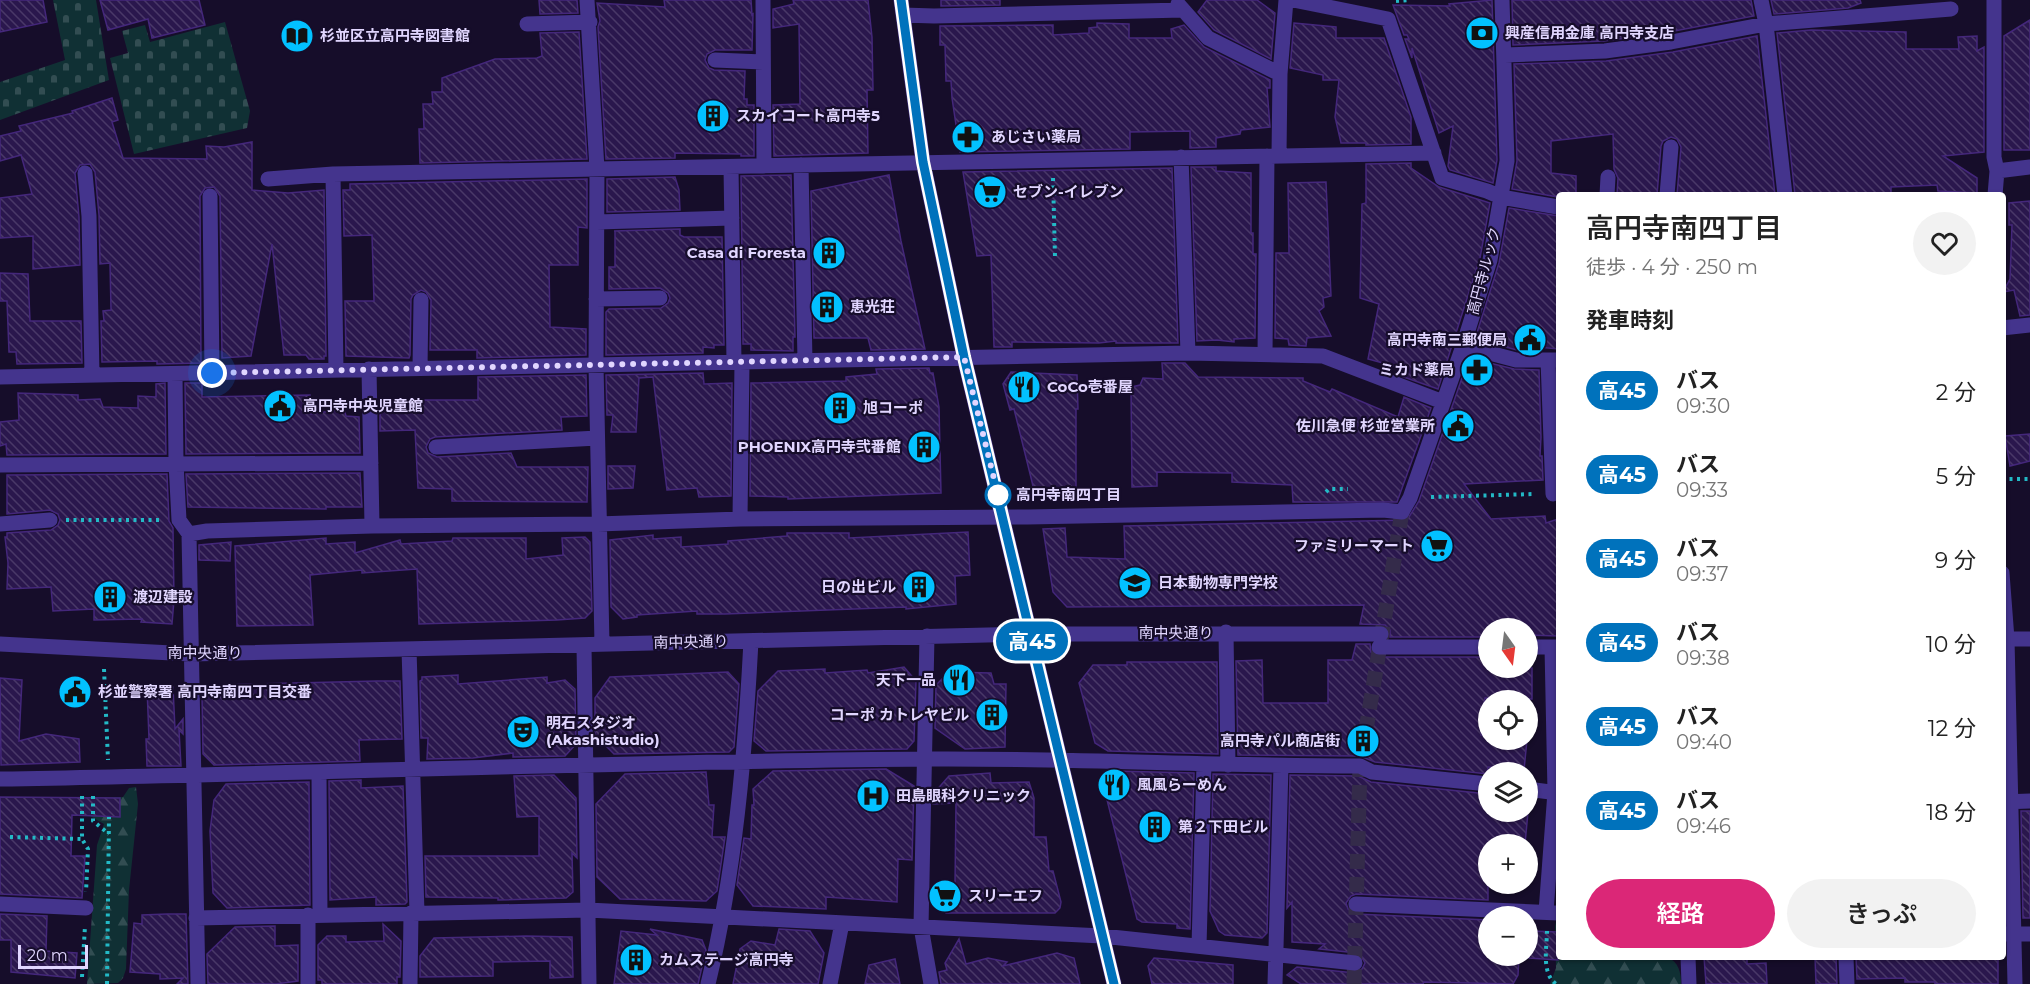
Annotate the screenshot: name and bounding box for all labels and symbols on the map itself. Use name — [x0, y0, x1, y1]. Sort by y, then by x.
bank icon: 興産信用金庫 高円寺支店 — [1464, 15, 1500, 51]
library icon: 杉並区立高円寺図書館 — [279, 18, 315, 54]
place label: 興産信用金庫 高円寺支店 — [1505, 23, 1674, 42]
place label: 杉並区立高円寺図書館 — [320, 26, 470, 45]
building icon: スカイコート高円寺5 — [695, 98, 731, 134]
place label: スカイコート高円寺5 — [736, 106, 880, 125]
pharmacy icon: あじさい薬局 — [950, 119, 986, 155]
place label: あじさい薬局 — [991, 127, 1081, 146]
supermarket icon: セブン-イレブン — [972, 174, 1008, 210]
place label: セブン-イレブン — [1013, 182, 1124, 201]
street label: 高円寺ルック — [1463, 225, 1504, 317]
building icon: Casa di Foresta — [811, 235, 847, 271]
place label: Casa di Foresta — [687, 243, 806, 262]
building icon: 恵光荘 — [809, 289, 845, 325]
place label: 恵光荘 — [850, 297, 895, 316]
public building icon: 高円寺南三郵便局 — [1512, 322, 1548, 358]
place label: 高円寺南三郵便局 — [1387, 330, 1507, 349]
pharmacy icon: ミカド薬局 — [1459, 352, 1495, 388]
your location — [197, 358, 227, 388]
place label: ミカド薬局 — [1379, 360, 1454, 379]
restaurant icon: CoCo壱番屋 — [1006, 369, 1042, 405]
place label: CoCo壱番屋 — [1047, 377, 1133, 396]
public building icon: 高円寺中央児童館 — [262, 388, 298, 424]
building icon: 旭コーポ — [822, 390, 858, 426]
place label: 高円寺中央児童館 — [303, 396, 423, 415]
place label: 旭コーポ — [863, 398, 923, 417]
public building icon: 佐川急便 杉並営業所 — [1440, 408, 1476, 444]
place label: 佐川急便 杉並営業所 — [1296, 416, 1435, 435]
building icon: PHOENIX高円寺弐番館 — [906, 429, 942, 465]
place label: PHOENIX高円寺弐番館 — [738, 437, 901, 456]
marker: 高円寺南四丁目 — [985, 482, 1011, 508]
place label: 高円寺南四丁目 — [1016, 485, 1121, 504]
supermarket icon: ファミリーマート — [1419, 528, 1455, 564]
place label: ファミリーマート — [1294, 536, 1414, 555]
school or university icon: 日本動物専門学校 — [1117, 565, 1153, 601]
building icon: 日の出ビル — [901, 569, 937, 605]
place label: 日本動物専門学校 — [1158, 573, 1278, 592]
place label: 日の出ビル — [821, 577, 896, 596]
building icon: 渡辺建設 — [92, 579, 128, 615]
place label: 渡辺建設 — [133, 587, 193, 606]
north arrow — [1478, 618, 1538, 678]
line badge: 高45 — [998, 622, 1066, 660]
street label: 南中央通り — [1138, 623, 1214, 642]
street label: 南中央通り — [653, 631, 729, 652]
street label: 南中央通り — [167, 643, 243, 662]
restaurant icon: 天下一品 — [941, 662, 977, 698]
place label: 天下一品 — [876, 670, 936, 689]
public building icon: 杉並警察署 高円寺南四丁目交番 — [57, 674, 93, 710]
place label: 杉並警察署 高円寺南四丁目交番 — [98, 682, 312, 701]
building icon: コーポ カトレヤビル — [974, 697, 1010, 733]
place label: コーポ カトレヤビル — [830, 705, 969, 724]
place label: 明石スタジオ (Akashistudio) — [546, 713, 660, 749]
theatre icon: 明石スタジオ (Akashistudio) — [505, 714, 541, 750]
building icon: 高円寺パル商店街 — [1345, 723, 1381, 759]
place label: 高円寺パル商店街 — [1220, 731, 1340, 750]
restaurant icon: 風風らーめん — [1096, 767, 1132, 803]
place label: 風風らーめん — [1137, 775, 1227, 794]
hospital icon: 田島眼科クリニック — [855, 778, 891, 814]
place label: 田島眼科クリニック — [896, 786, 1031, 805]
building icon: 第２下田ビル — [1137, 809, 1173, 845]
place label: 第２下田ビル — [1178, 817, 1268, 836]
supermarket icon: スリーエフ — [927, 878, 963, 914]
place label: スリーエフ — [968, 886, 1043, 905]
scale bar — [18, 942, 88, 970]
building icon: カムステージ高円寺 — [618, 942, 654, 978]
place label: カムステージ高円寺 — [659, 950, 794, 969]

